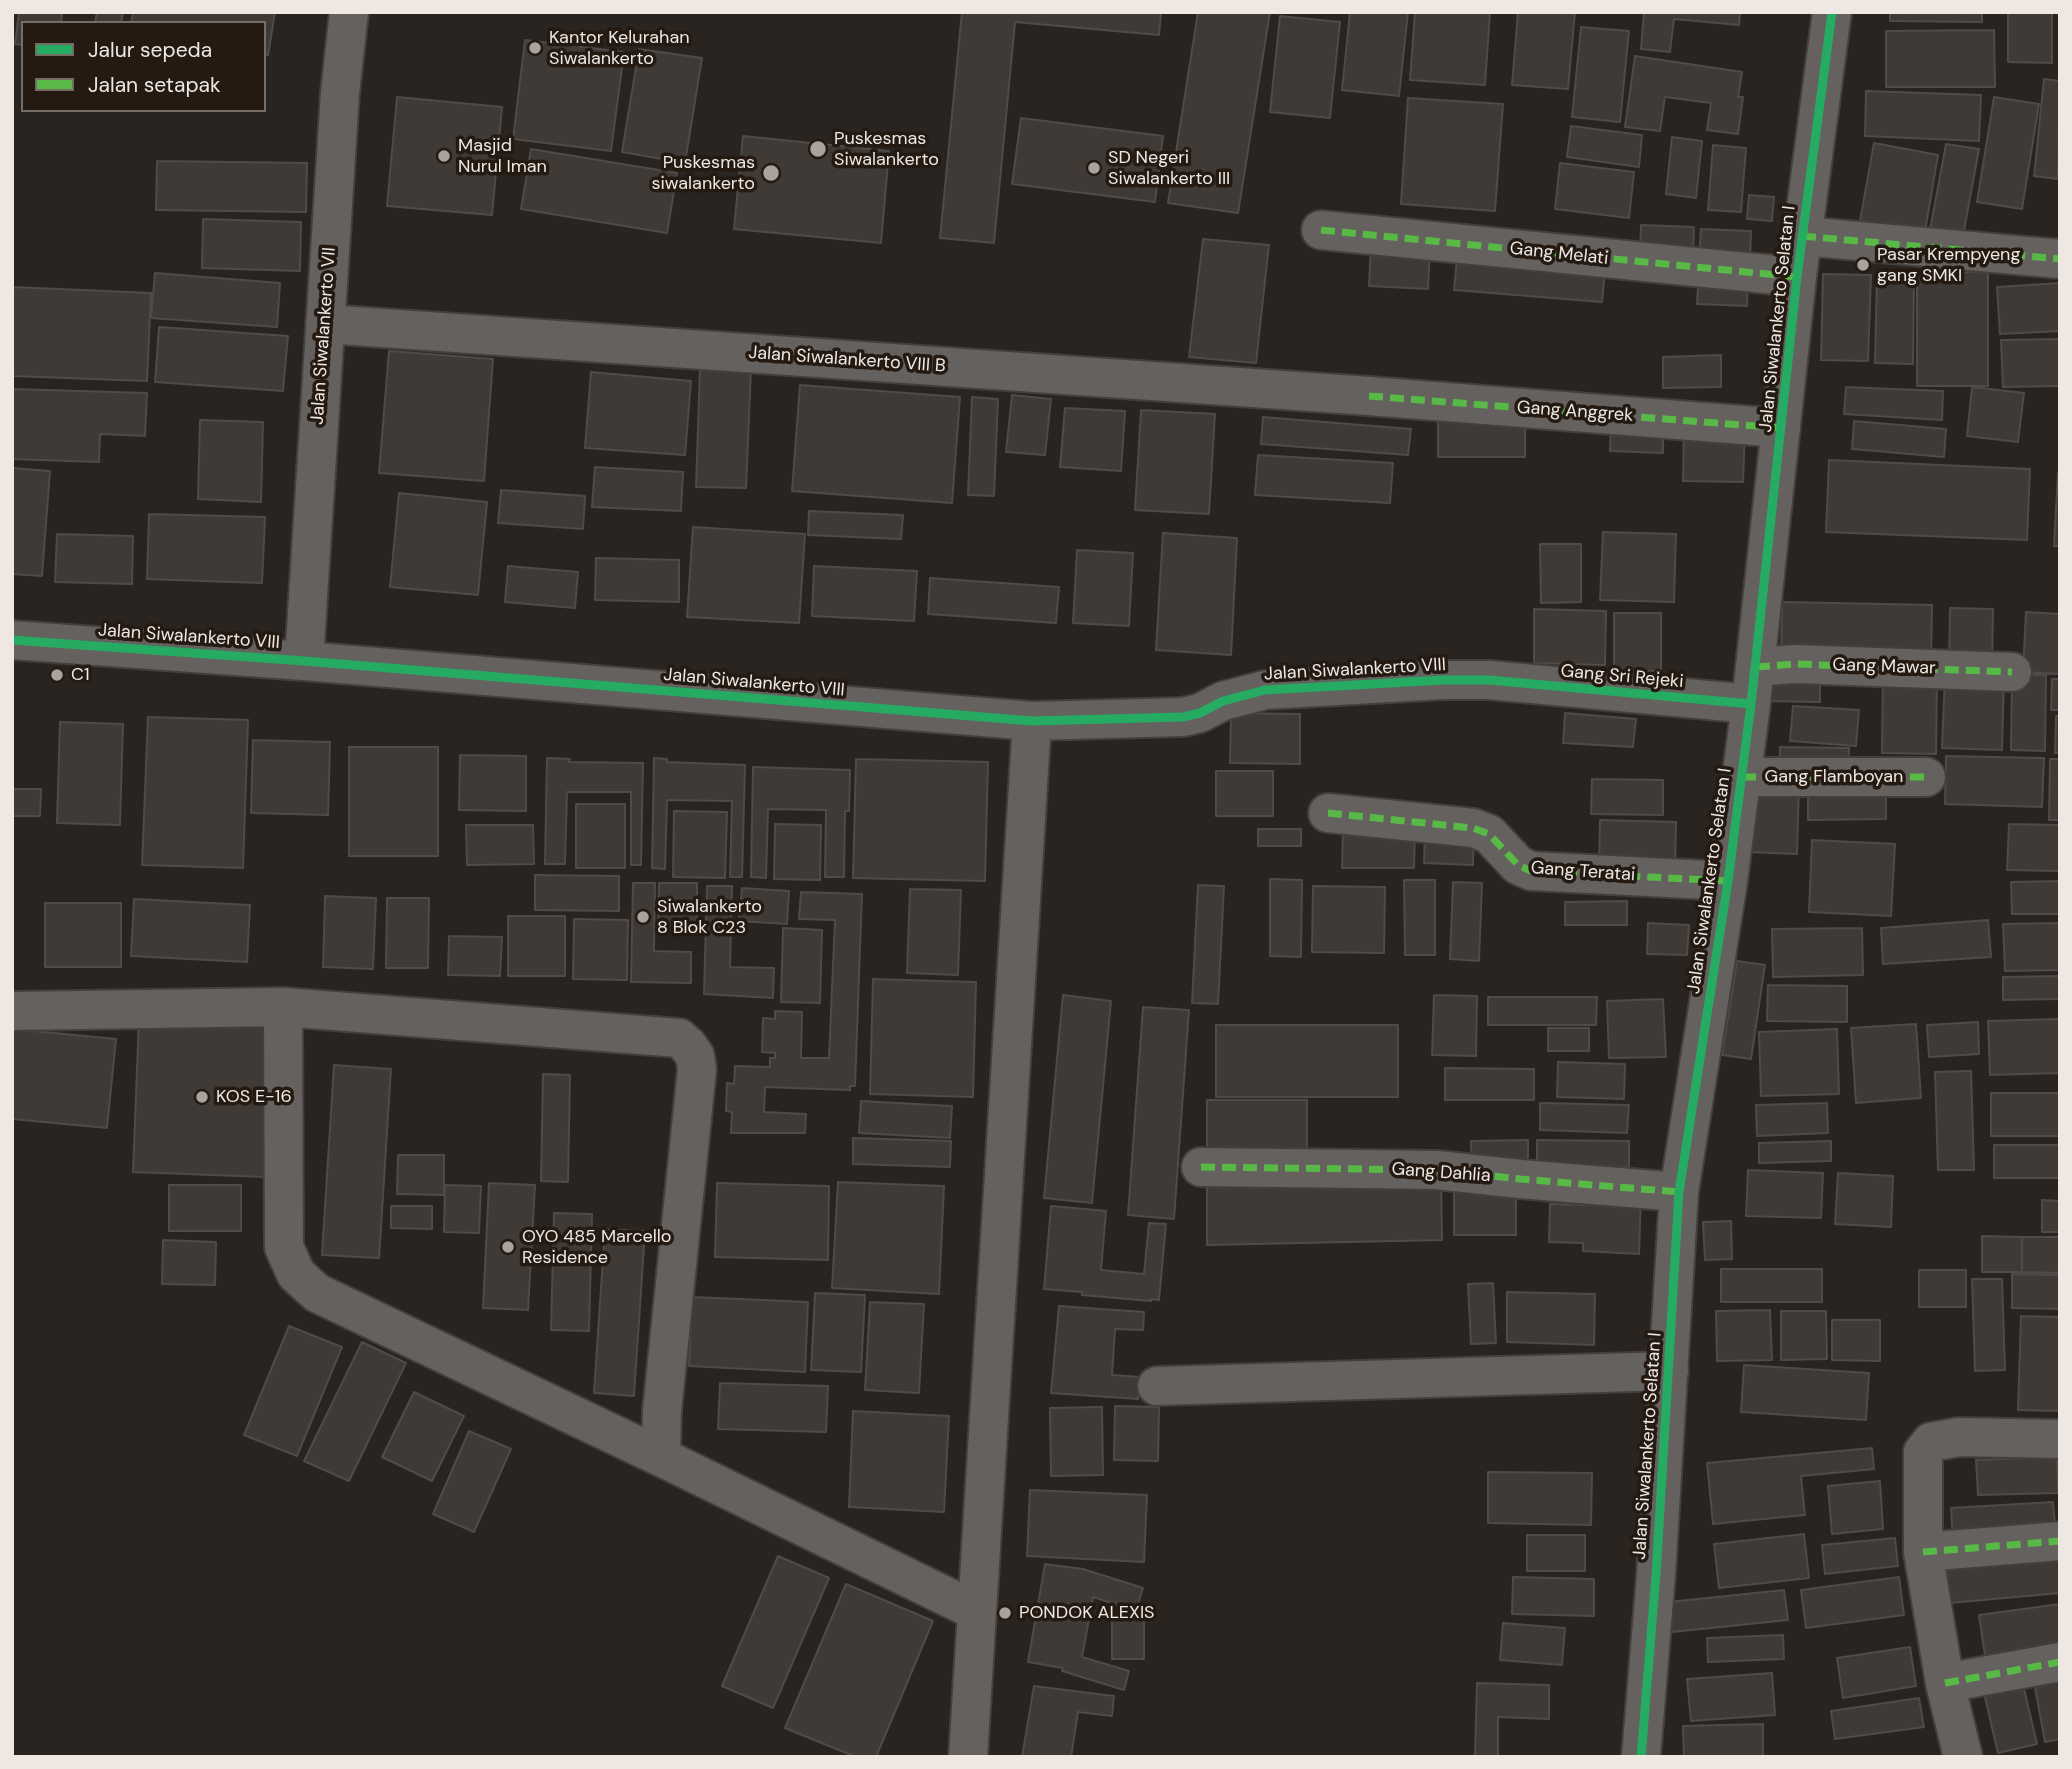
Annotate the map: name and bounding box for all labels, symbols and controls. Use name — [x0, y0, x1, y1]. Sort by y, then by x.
legend — [21, 21, 266, 112]
place label: Kantor Kelurahan Siwalankerto — [549, 27, 690, 70]
text: Jalur sepeda — [88, 36, 212, 64]
marker: Kantor Kelurahan Siwalankerto — [527, 40, 543, 56]
text: Jalan setapak — [88, 71, 221, 99]
place label: Puskesmas Siwalankerto — [834, 128, 939, 170]
place label: Masjid Nurul Iman — [458, 135, 547, 178]
marker: Puskesmas Siwalankerto — [808, 139, 828, 159]
place label: SD Negeri Siwalankerto III — [1108, 147, 1230, 190]
marker: Masjid Nurul Iman — [436, 148, 452, 164]
place label: Puskesmas siwalankerto — [652, 152, 755, 194]
marker: SD Negeri Siwalankerto III — [1086, 160, 1102, 176]
marker: Puskesmas siwalankerto — [761, 163, 781, 183]
street label: Jalan Siwalankerto Selatan I — [1755, 205, 1801, 433]
street label: Gang Melati — [1509, 238, 1609, 270]
place label: Pasar Krempyeng gang SMKI — [1877, 244, 2020, 286]
street label: Jalan Siwalankerto VII — [307, 247, 341, 425]
marker: Pasar Krempyeng gang SMKI — [1855, 257, 1871, 273]
street label: Jalan Siwalankerto VIII B — [748, 342, 946, 378]
street label: Gang Anggrek — [1516, 397, 1634, 427]
street label: Jalan Siwalankerto VIII — [97, 620, 281, 654]
street label: Jalan Siwalankerto VIII — [1264, 654, 1446, 686]
street label: Gang Mawar — [1832, 654, 1936, 680]
street label: Gang Sri Rejeki — [1560, 661, 1684, 693]
place label: C1 — [71, 664, 90, 686]
street label: Jalan Siwalankerto VIII — [662, 664, 846, 702]
marker: C1 — [49, 667, 65, 683]
street label: Gang Flamboyan — [1765, 766, 1903, 788]
street label: Jalan Siwalankerto Selatan I — [1683, 767, 1737, 995]
street label: Gang Teratai — [1530, 858, 1636, 886]
place label: Siwalankerto 8 Blok C23 — [657, 896, 762, 939]
marker: Siwalankerto 8 Blok C23 — [635, 909, 651, 925]
place label: KOS E-16 — [216, 1086, 292, 1108]
marker: KOS E-16 — [194, 1089, 210, 1105]
street label: Gang Dahlia — [1391, 1159, 1491, 1187]
place label: OYO 485 Marcello Residence — [522, 1226, 671, 1268]
marker: OYO 485 Marcello Residence — [500, 1239, 516, 1255]
street label: Jalan Siwalankerto Selatan I — [1629, 1332, 1667, 1560]
place label: PONDOK ALEXIS — [1019, 1602, 1155, 1624]
marker: PONDOK ALEXIS — [997, 1605, 1013, 1621]

